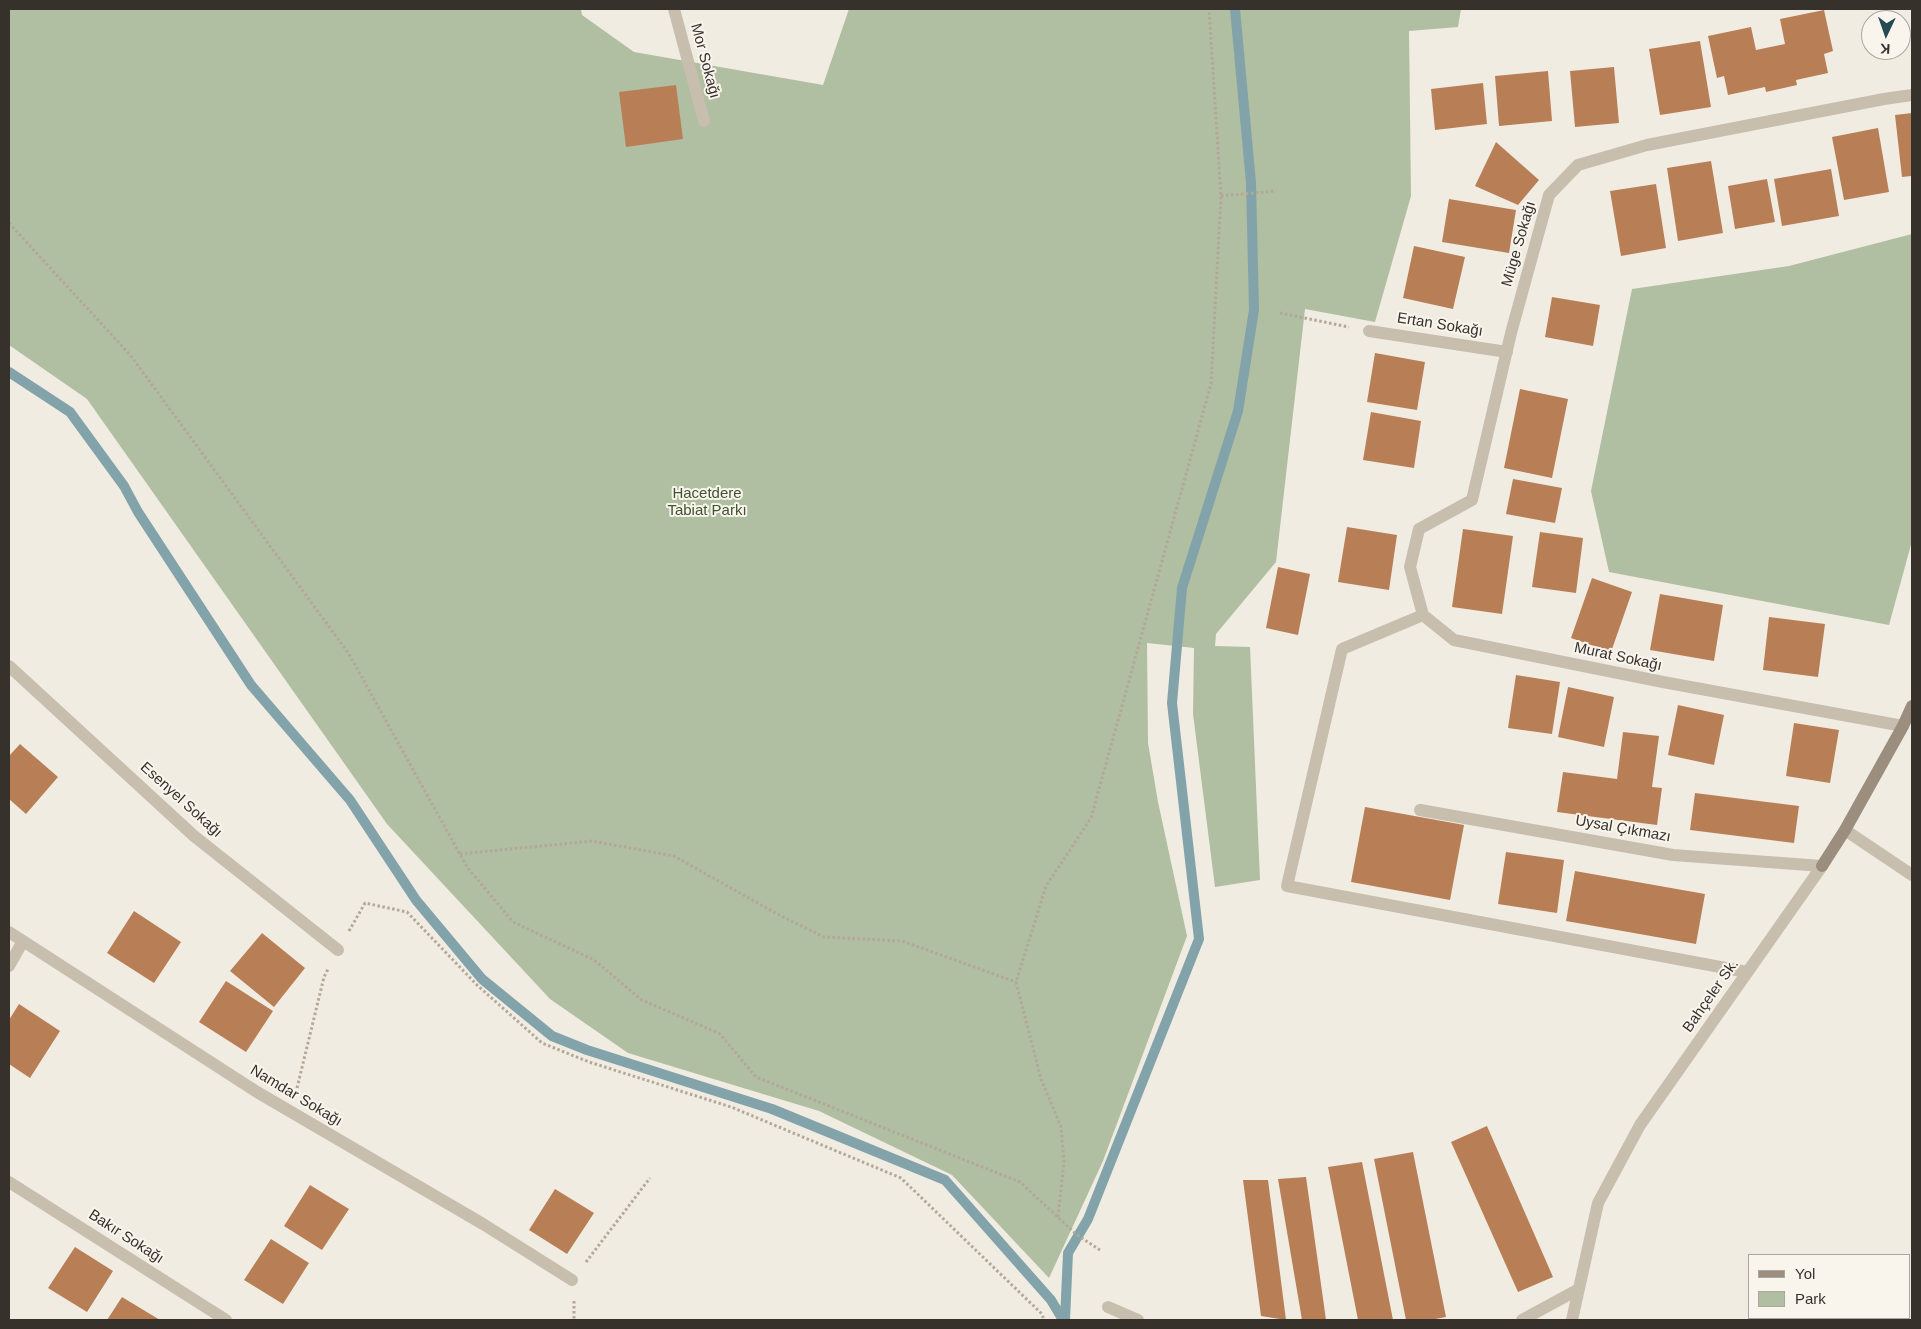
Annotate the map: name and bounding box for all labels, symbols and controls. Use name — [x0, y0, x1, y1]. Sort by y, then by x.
north arrow — [1861, 10, 1911, 60]
street label: Mor Sokağı — [686, 22, 724, 100]
text: K — [1880, 41, 1891, 57]
street label: Müge Sokağı — [1498, 199, 1540, 289]
street label: Ertan Sokağı — [1396, 309, 1484, 341]
park label: Hacetdere Tabiat Parkı — [667, 485, 747, 520]
street label: Murat Sokağı — [1572, 639, 1664, 675]
street label: Esenyel Sokağı — [136, 758, 226, 842]
street label: Uysal Çıkmazı — [1574, 812, 1672, 846]
street label: Bahçeler Sk. — [1679, 956, 1743, 1036]
street label: Namdar Sokağı — [247, 1061, 345, 1131]
street label: Bakır Sokağı — [85, 1206, 167, 1268]
legend — [1748, 1254, 1911, 1319]
text: Yol — [1795, 1265, 1815, 1282]
text: Park — [1795, 1290, 1826, 1307]

